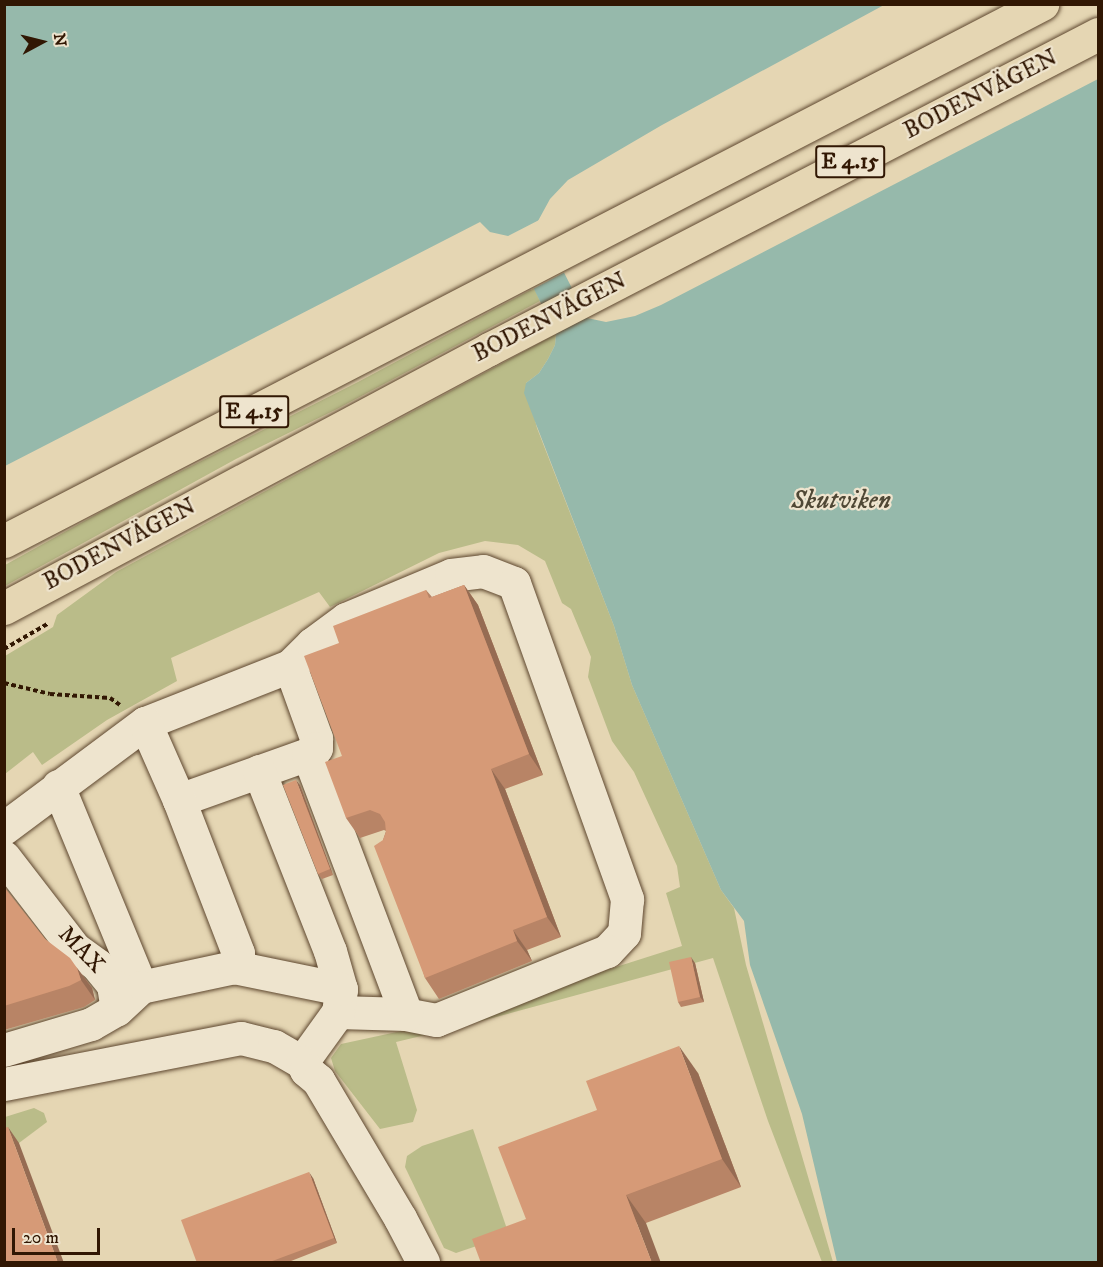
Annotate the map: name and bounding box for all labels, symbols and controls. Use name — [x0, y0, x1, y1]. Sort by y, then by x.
north arrow — [12, 12, 72, 72]
text: N — [49, 32, 71, 48]
street label: BODENVÄGEN — [899, 44, 1063, 146]
road number: E 4.15 — [814, 143, 886, 181]
street label: BODENVÄGEN — [468, 267, 632, 369]
road number: E 4.15 — [218, 393, 290, 431]
water label: Skutviken — [791, 485, 891, 517]
street label: BODENVÄGEN — [39, 493, 201, 597]
street label: MAX — [52, 920, 110, 980]
scale bar — [15, 1216, 104, 1254]
text: 20 m — [23, 1227, 59, 1249]

